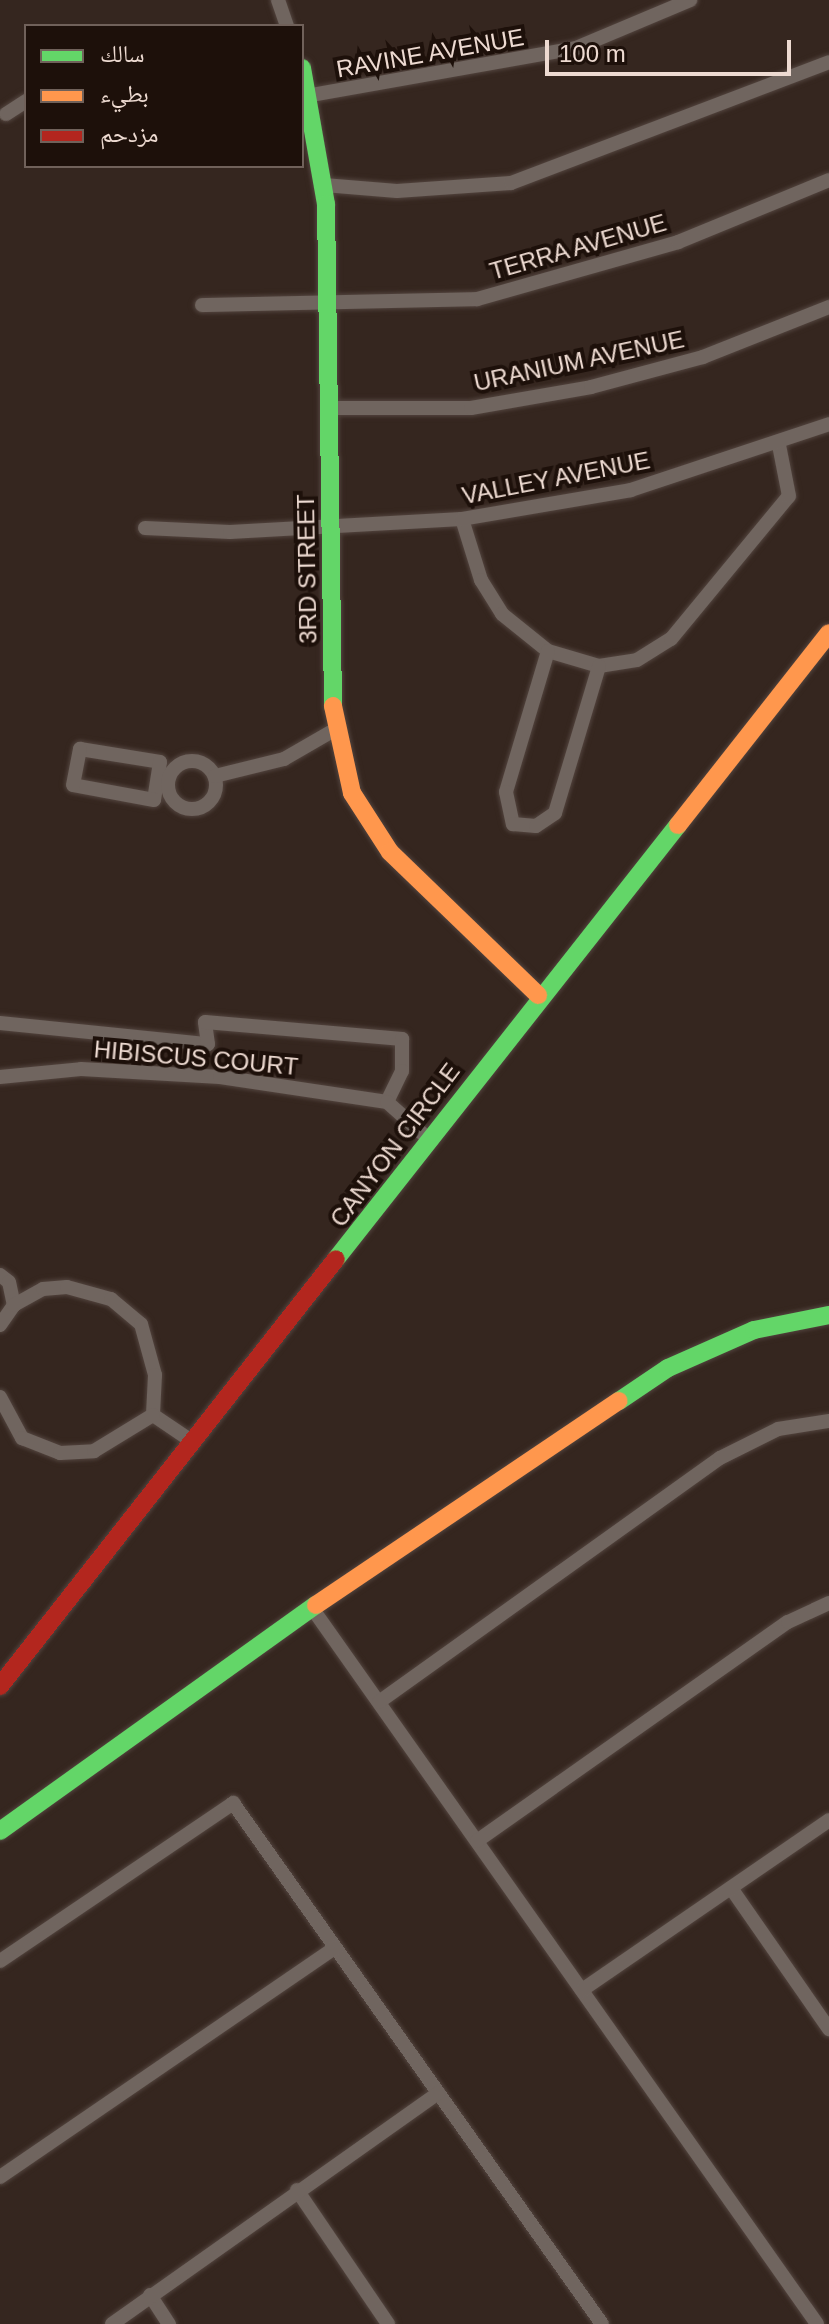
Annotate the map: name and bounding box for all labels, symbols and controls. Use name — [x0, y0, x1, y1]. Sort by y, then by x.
street label: RAVINE AVENUE — [333, 22, 527, 84]
legend — [24, 24, 304, 168]
scale bar — [549, 24, 795, 74]
text: سالك — [100, 40, 145, 67]
text: 100 m — [559, 40, 626, 67]
text: بطيء — [100, 80, 149, 107]
text: مزدحم — [100, 120, 159, 147]
street label: TERRA AVENUE — [485, 208, 671, 286]
street label: URANIUM AVENUE — [471, 325, 687, 397]
street label: VALLEY AVENUE — [459, 445, 653, 511]
street label: 3RD STREET — [291, 494, 323, 644]
street label: HIBISCUS COURT — [93, 1035, 299, 1081]
street label: CANYON CIRCLE — [324, 1058, 466, 1232]

